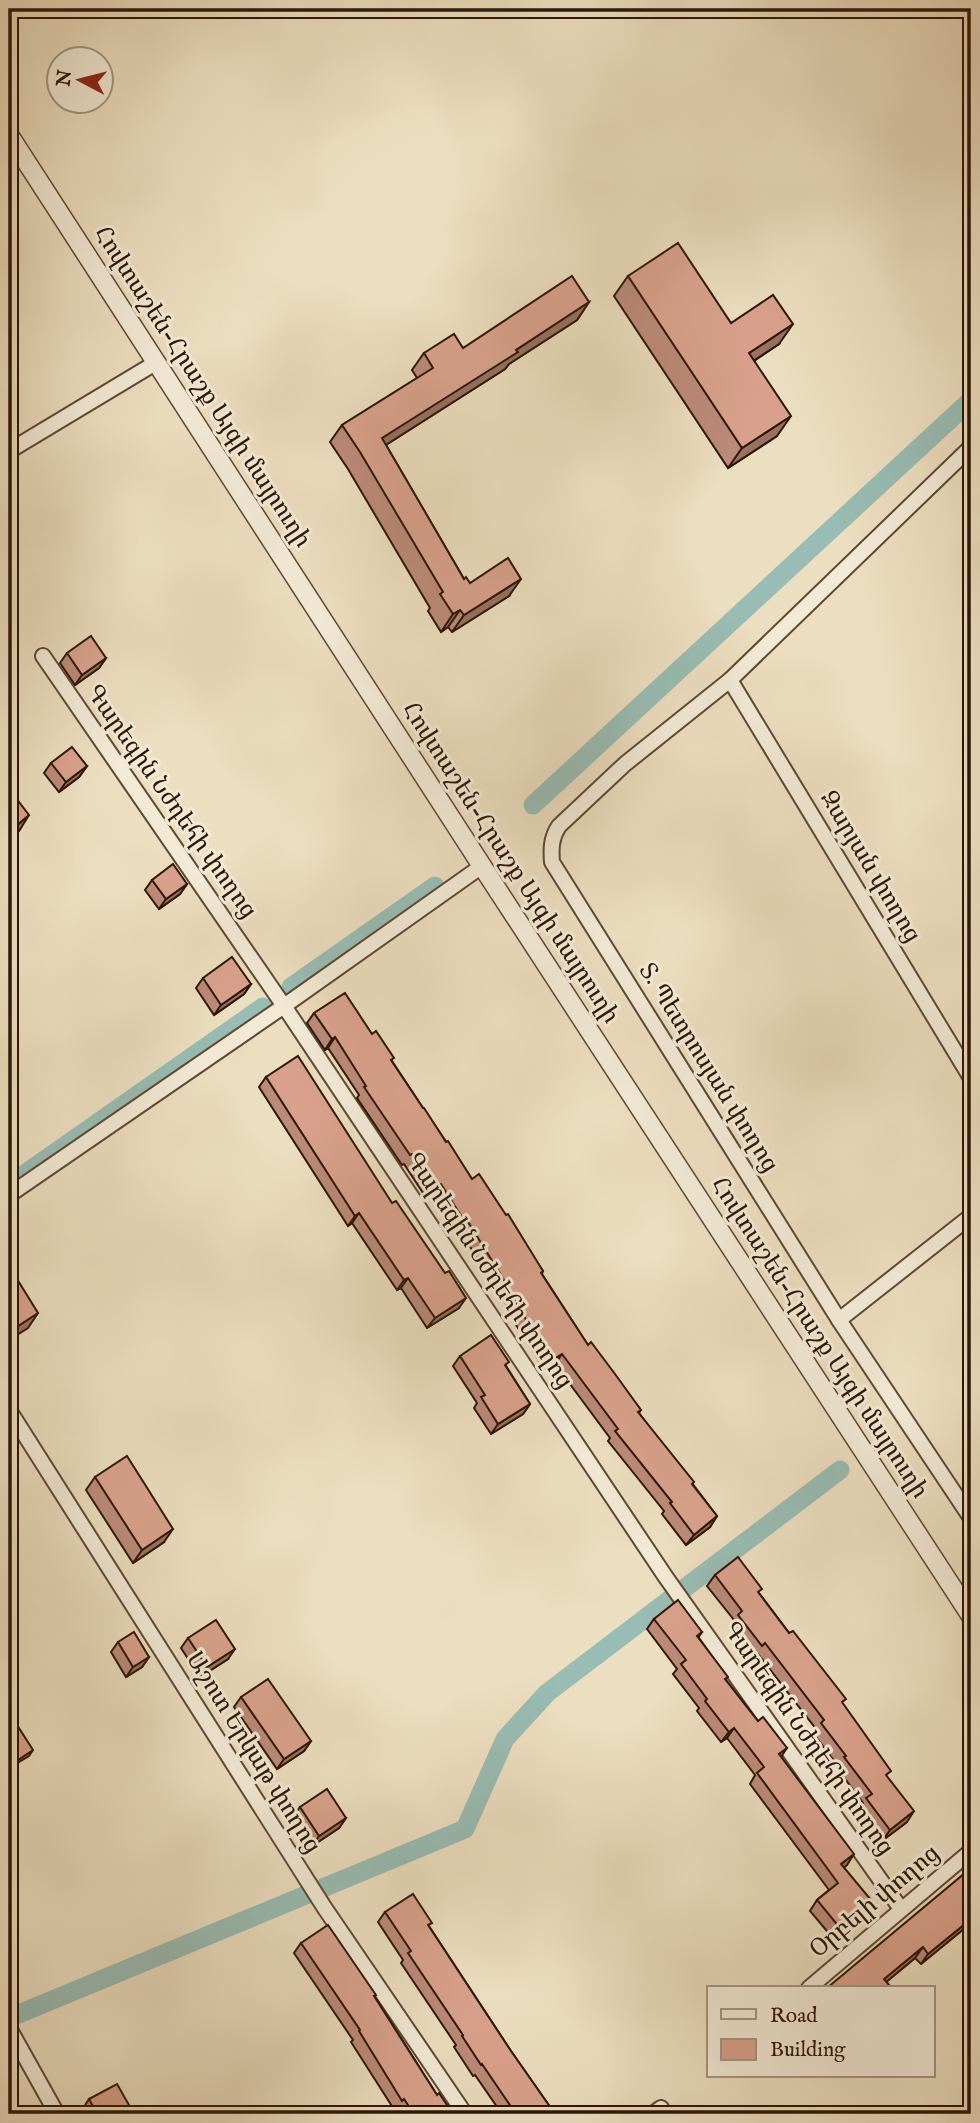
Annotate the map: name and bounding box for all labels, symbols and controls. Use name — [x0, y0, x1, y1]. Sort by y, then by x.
north arrow — [46, 46, 116, 116]
text: N — [52, 68, 78, 89]
street label: Հովտաշեն-Հրաշք Այգի մայրուղի — [86, 220, 318, 554]
street label: Գարեգին Նժդեհի փողոց — [79, 679, 263, 925]
street label: Հովտաշեն-Հրաշք Այգի մայրուղի — [394, 696, 626, 1030]
street label: Զարյան փողոց — [812, 785, 928, 949]
street label: Տ. Պետրոսյան փողոց — [631, 958, 785, 1178]
street label: Գարեգին Նժդեհի փողոց — [398, 1147, 580, 1395]
street label: Հովտաշեն-Հրաշք Այգի մայրուղի — [703, 1171, 935, 1505]
street label: Գարեգին Նժդեհի փողոց — [716, 1616, 900, 1862]
street label: Աշոտ Երկաթ փողոց — [178, 1646, 328, 1860]
street label: Օրբելի փողոց — [803, 1838, 947, 1966]
legend — [707, 1986, 934, 2078]
text: Road — [770, 2003, 818, 2030]
text: Building — [770, 2037, 846, 2064]

